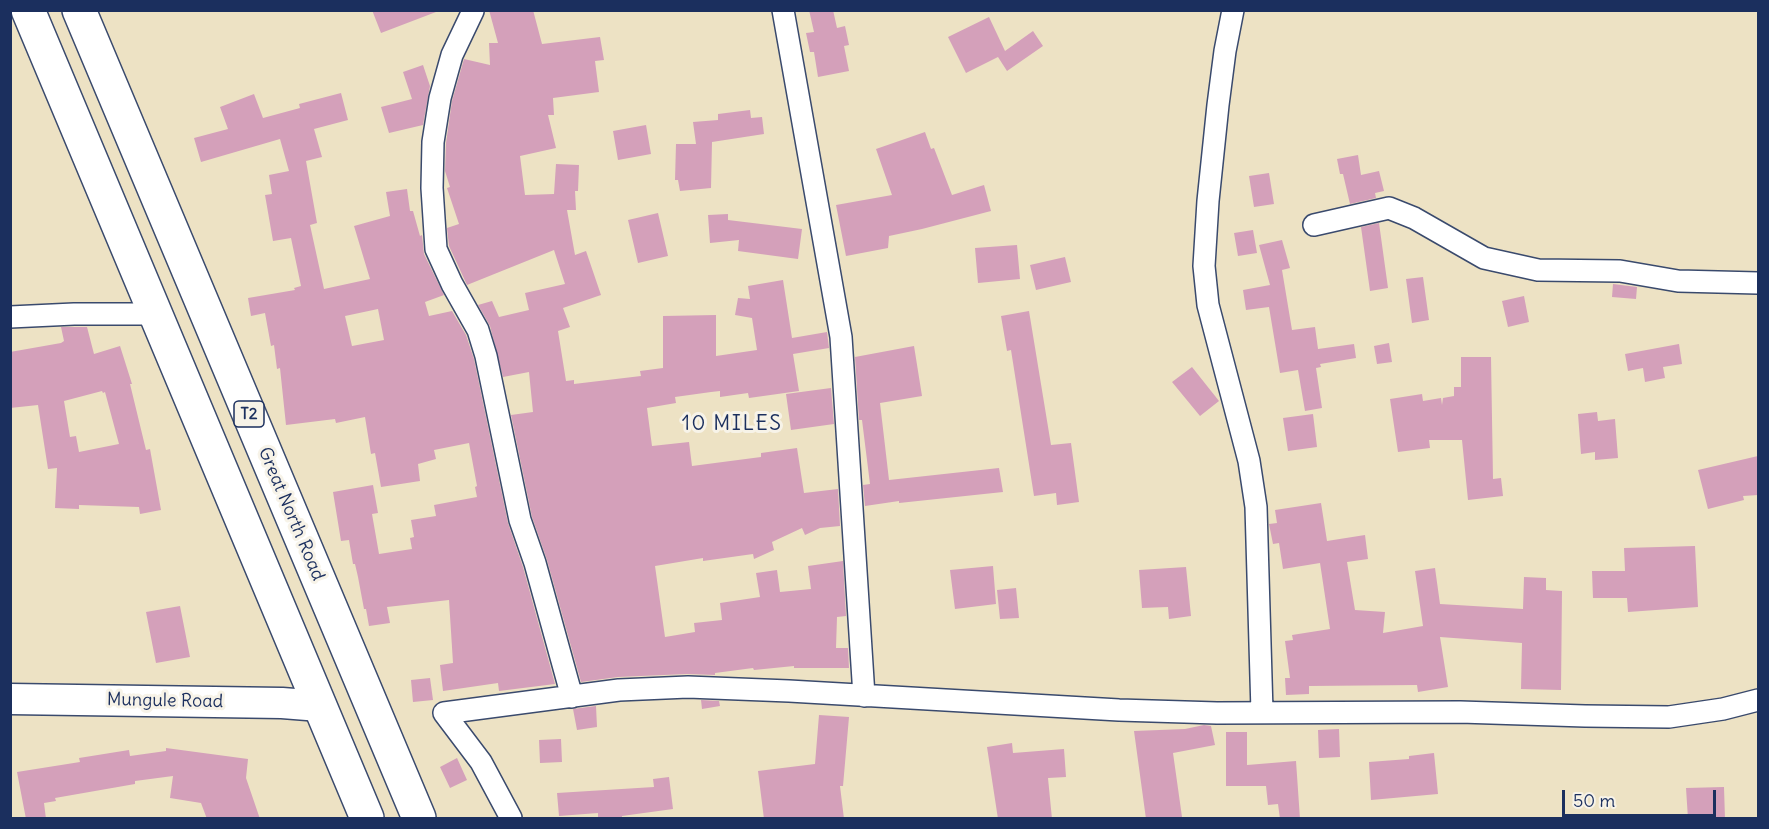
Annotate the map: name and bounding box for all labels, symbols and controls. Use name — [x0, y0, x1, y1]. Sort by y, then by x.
road number: T2 — [234, 401, 264, 427]
district label: 10 MILES — [682, 411, 782, 437]
street label: Great North Road — [253, 444, 329, 584]
street label: Mungule Road — [107, 689, 223, 713]
scale bar — [1565, 778, 1720, 816]
text: 50 m — [1573, 789, 1615, 812]

